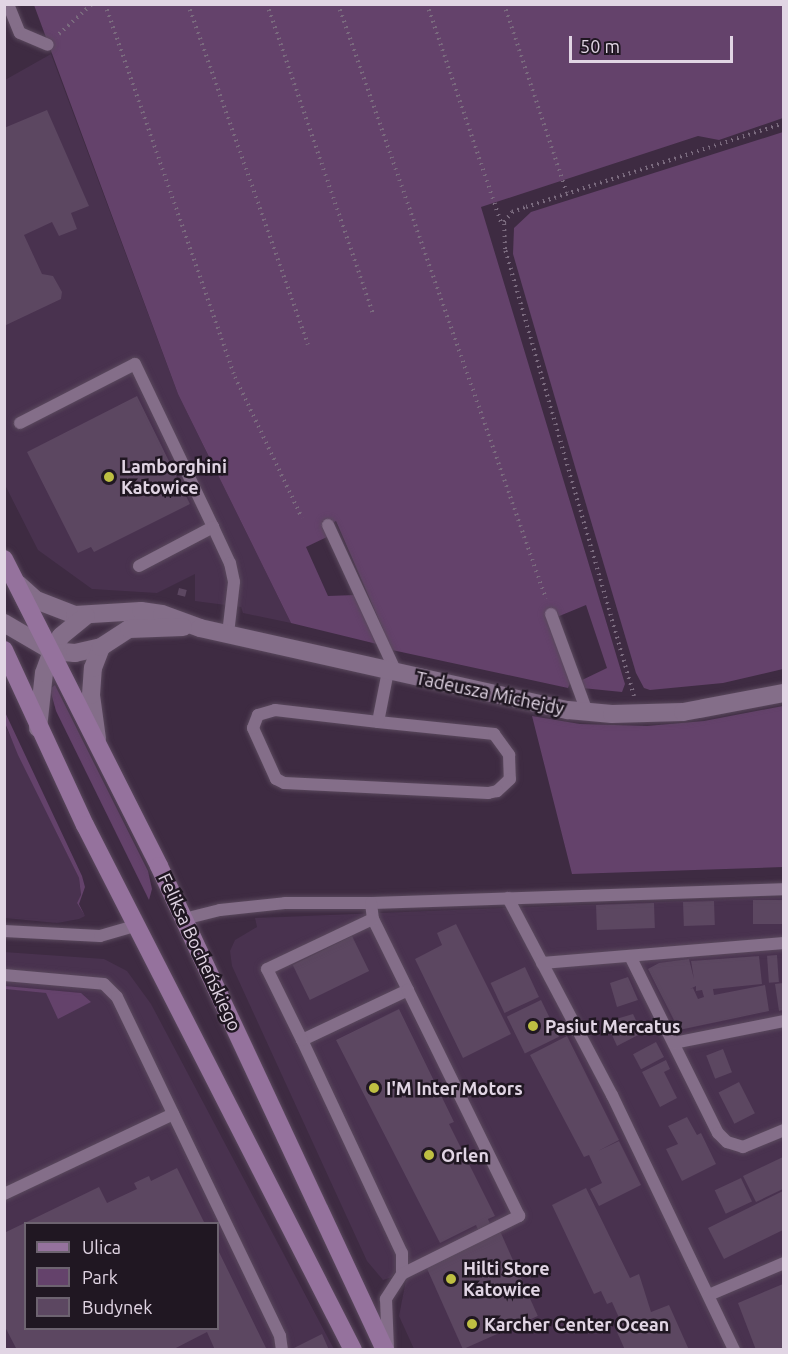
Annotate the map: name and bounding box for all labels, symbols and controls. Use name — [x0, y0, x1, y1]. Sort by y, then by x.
scale bar — [572, 24, 736, 62]
text: 50 m — [580, 36, 620, 56]
place label: Lamborghini Katowice — [121, 456, 227, 498]
marker: Lamborghini Katowice — [102, 470, 116, 484]
street label: Tadeusza Michejdy — [414, 667, 566, 719]
street label: Feliksa Bocheńskiego — [154, 870, 246, 1034]
place label: Pasiut Mercatus — [545, 1015, 681, 1037]
marker: Pasiut Mercatus — [526, 1019, 540, 1033]
place label: I'M Inter Motors — [386, 1077, 523, 1099]
marker: I'M Inter Motors — [367, 1081, 381, 1095]
place label: Orlen — [441, 1144, 489, 1166]
marker: Orlen — [422, 1148, 436, 1162]
legend — [24, 1222, 219, 1330]
text: Ulica — [82, 1237, 121, 1257]
place label: Hilti Store Katowice — [463, 1258, 550, 1300]
text: Park — [82, 1267, 118, 1287]
marker: Hilti Store Katowice — [444, 1272, 458, 1286]
text: Budynek — [82, 1297, 152, 1317]
place label: Karcher Center Ocean — [484, 1313, 669, 1335]
marker: Karcher Center Ocean — [465, 1317, 479, 1331]

